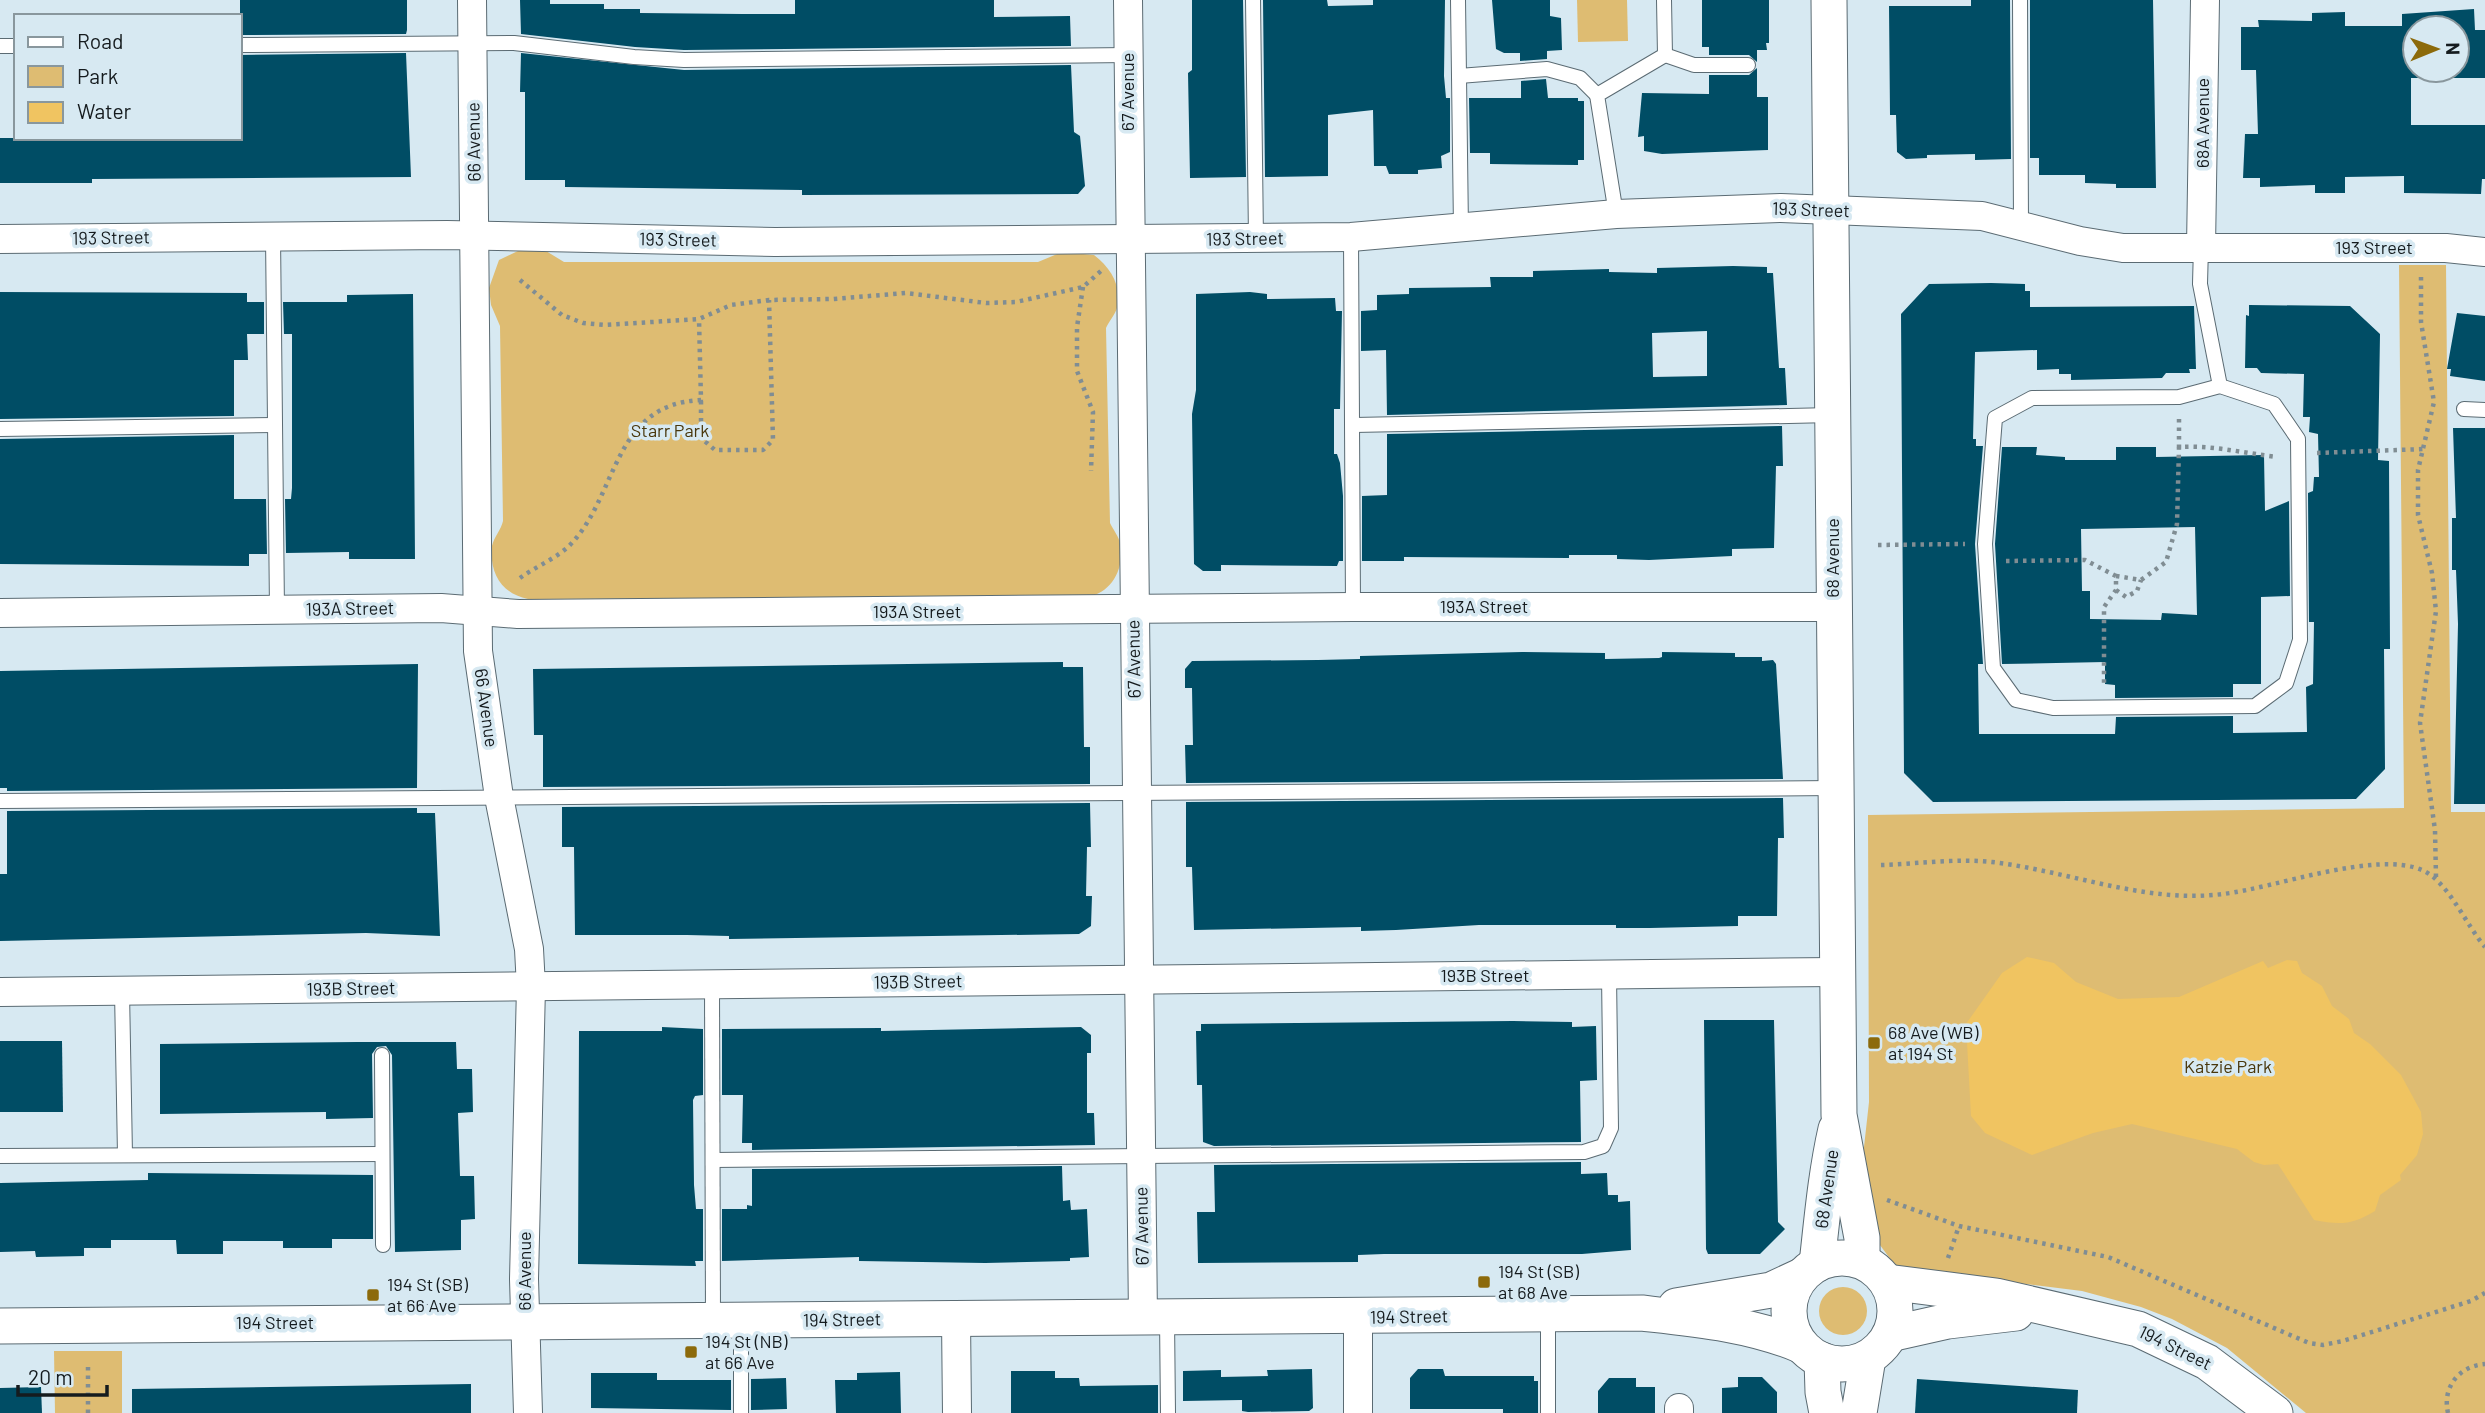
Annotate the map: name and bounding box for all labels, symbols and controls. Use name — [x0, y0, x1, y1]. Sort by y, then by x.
legend — [14, 14, 242, 140]
north arrow — [2401, 14, 2471, 84]
text: Road — [77, 28, 123, 53]
text: N — [2442, 42, 2465, 55]
street label: 67 Avenue — [1116, 53, 1138, 131]
text: Park — [77, 63, 118, 88]
street label: 68A Avenue — [2191, 78, 2213, 168]
text: Water — [77, 98, 132, 123]
street label: 66 Avenue — [461, 102, 485, 182]
street label: 193 Street — [1772, 197, 1850, 221]
street label: 193 Street — [72, 225, 150, 249]
street label: 193 Street — [1206, 226, 1284, 250]
street label: 193 Street — [639, 227, 717, 251]
street label: 193 Street — [2335, 236, 2413, 258]
park label: Starr Park — [631, 419, 709, 441]
street label: 68 Avenue — [1821, 518, 1843, 598]
street label: 193A Street — [1440, 595, 1528, 617]
street label: 193A Street — [305, 596, 394, 620]
street label: 193A Street — [873, 600, 961, 622]
street label: 67 Avenue — [1121, 620, 1145, 699]
street label: 66 Avenue — [471, 667, 503, 749]
street label: 193B Street — [1441, 964, 1529, 986]
street label: 193B Street — [873, 969, 963, 993]
street label: 193B Street — [306, 976, 396, 1000]
place label: 68 Ave (WB) at 194 St — [1888, 1021, 1979, 1064]
marker: 68 Ave (WB) at 194 St — [1866, 1035, 1882, 1051]
park label: Katzie Park — [2184, 1055, 2272, 1077]
street label: 68 Avenue — [1810, 1148, 1842, 1230]
street label: 67 Avenue — [1129, 1187, 1153, 1266]
street label: 66 Avenue — [513, 1231, 535, 1311]
place label: 194 St (SB) at 68 Ave — [1498, 1260, 1579, 1303]
place label: 194 St (SB) at 66 Ave — [387, 1273, 468, 1316]
marker: 194 St (SB) at 68 Ave — [1476, 1274, 1492, 1290]
marker: 194 St (SB) at 66 Ave — [365, 1287, 381, 1303]
street label: 194 Street — [1370, 1304, 1448, 1328]
street label: 194 Street — [803, 1307, 881, 1331]
street label: 194 Street — [236, 1311, 314, 1333]
street label: 194 Street — [2135, 1320, 2215, 1374]
place label: 194 St (NB) at 66 Ave — [705, 1330, 788, 1373]
marker: 194 St (NB) at 66 Ave — [683, 1344, 699, 1360]
scale bar — [18, 1354, 107, 1398]
text: 20 m — [28, 1364, 73, 1389]

